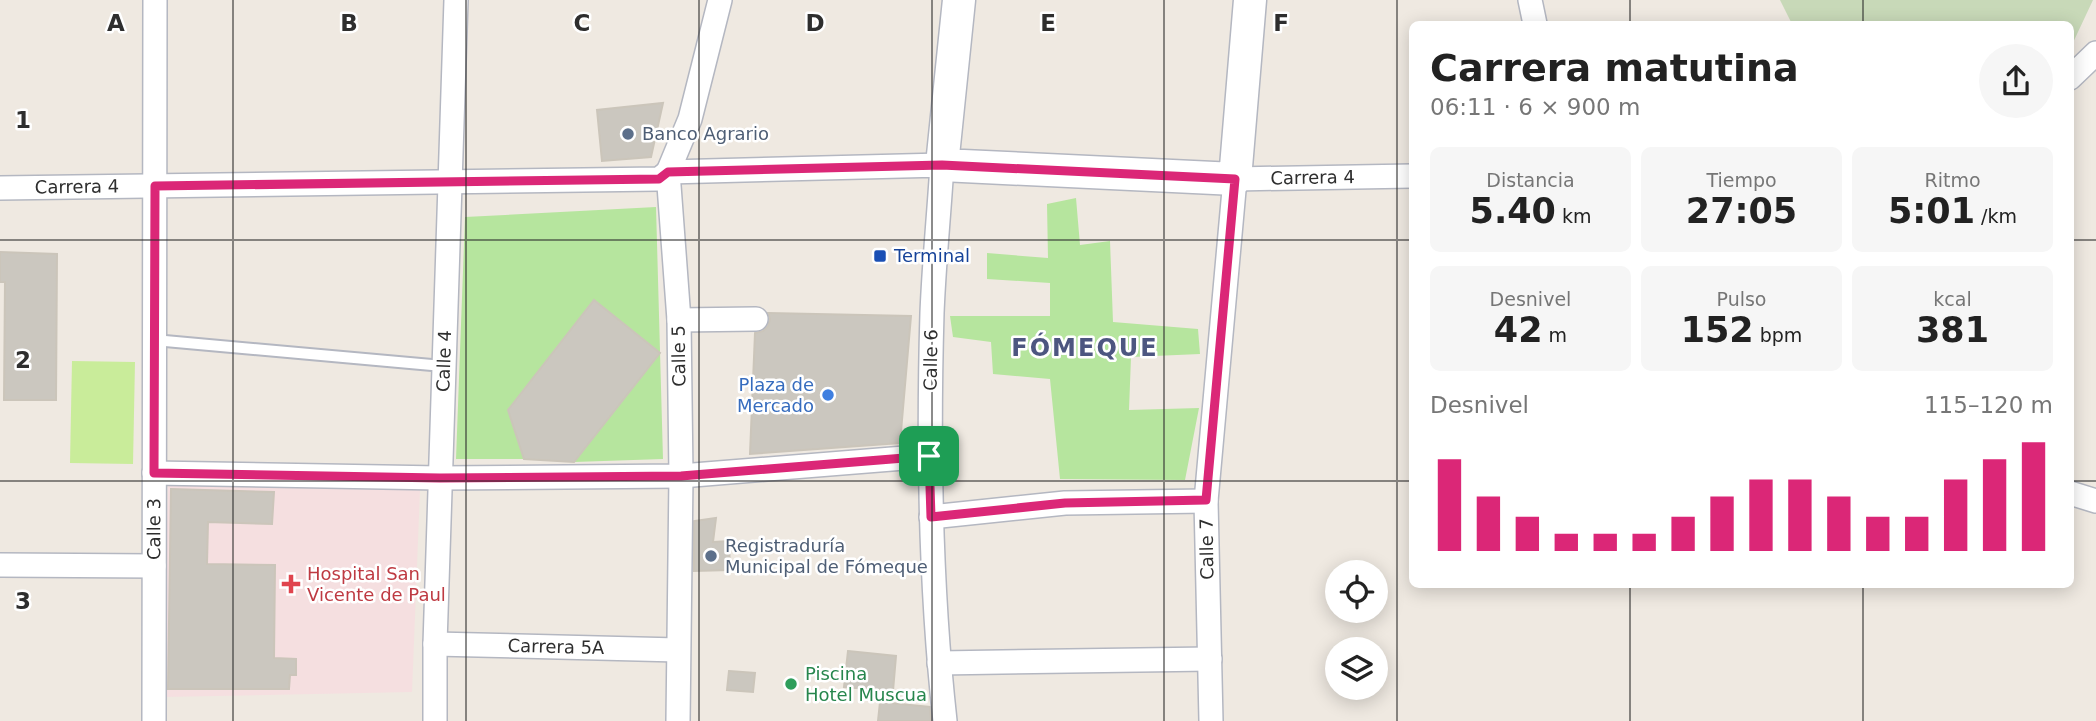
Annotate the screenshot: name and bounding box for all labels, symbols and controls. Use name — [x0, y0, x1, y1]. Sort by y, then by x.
text: A — [107, 10, 125, 36]
text: B — [340, 10, 358, 36]
text: C — [574, 10, 590, 36]
text: D — [805, 10, 825, 36]
text: E — [1040, 10, 1056, 36]
text: F — [1273, 10, 1289, 36]
button: share — [1979, 44, 2053, 118]
text: Carrera matutina — [1430, 46, 1799, 90]
text: 06:11 · 6 × 900 m — [1430, 94, 1640, 120]
text: 1 — [15, 107, 31, 133]
place label: Banco Agrario — [642, 123, 769, 144]
marker: Banco Agrario — [620, 126, 636, 142]
street label: Carrera 4 — [1270, 166, 1355, 188]
text: Distancia — [1486, 169, 1575, 191]
text: Tiempo — [1706, 169, 1777, 191]
text: Ritmo — [1924, 169, 1981, 191]
street label: Carrera 4 — [35, 175, 119, 198]
text: 5.40 — [1470, 191, 1556, 231]
text: 27:05 — [1686, 191, 1797, 231]
text: 5:01 — [1888, 191, 1975, 231]
text: km — [1556, 205, 1591, 227]
text: /km — [1975, 205, 2017, 227]
place label: Terminal — [893, 245, 970, 266]
marker: Terminal — [872, 248, 888, 264]
text: Desnivel — [1490, 288, 1571, 310]
text: Pulso — [1717, 288, 1766, 310]
text: kcal — [1933, 288, 1972, 310]
text: 42 — [1494, 310, 1543, 350]
text: 152 — [1681, 310, 1754, 350]
text: 381 — [1916, 310, 1989, 350]
text: m — [1543, 324, 1567, 346]
text: bpm — [1754, 324, 1802, 346]
street label: Calle 5 — [667, 325, 690, 387]
street label: Calle 6 — [919, 329, 942, 391]
street label: Calle 4 — [432, 330, 455, 392]
district label: FÓMEQUE — [1011, 332, 1159, 362]
text: 2 — [15, 347, 31, 373]
place label: Plaza de Mercado — [737, 374, 814, 416]
marker: Plaza de Mercado — [820, 387, 836, 403]
text: Desnivel — [1430, 392, 1529, 418]
text: 115–120 m — [1924, 392, 2053, 418]
pin — [899, 426, 959, 486]
icon: arrive — [910, 437, 948, 475]
street label: Calle 3 — [143, 498, 164, 560]
street label: Calle 7 — [1195, 518, 1218, 580]
place label: Registraduría Municipal de Fómeque — [725, 535, 928, 577]
marker: Registraduría Municipal de Fómeque — [703, 548, 719, 564]
map controls — [1325, 560, 1388, 700]
button: locate — [1325, 560, 1388, 623]
place label: Hospital San Vicente de Paul — [307, 563, 446, 605]
marker: Hospital San Vicente de Paul — [281, 574, 301, 594]
text: 3 — [15, 588, 31, 614]
street label: Carrera 5A — [507, 635, 605, 658]
button: layers — [1325, 637, 1388, 700]
place label: Piscina Hotel Muscua — [805, 663, 927, 705]
marker: Piscina Hotel Muscua — [783, 676, 799, 692]

